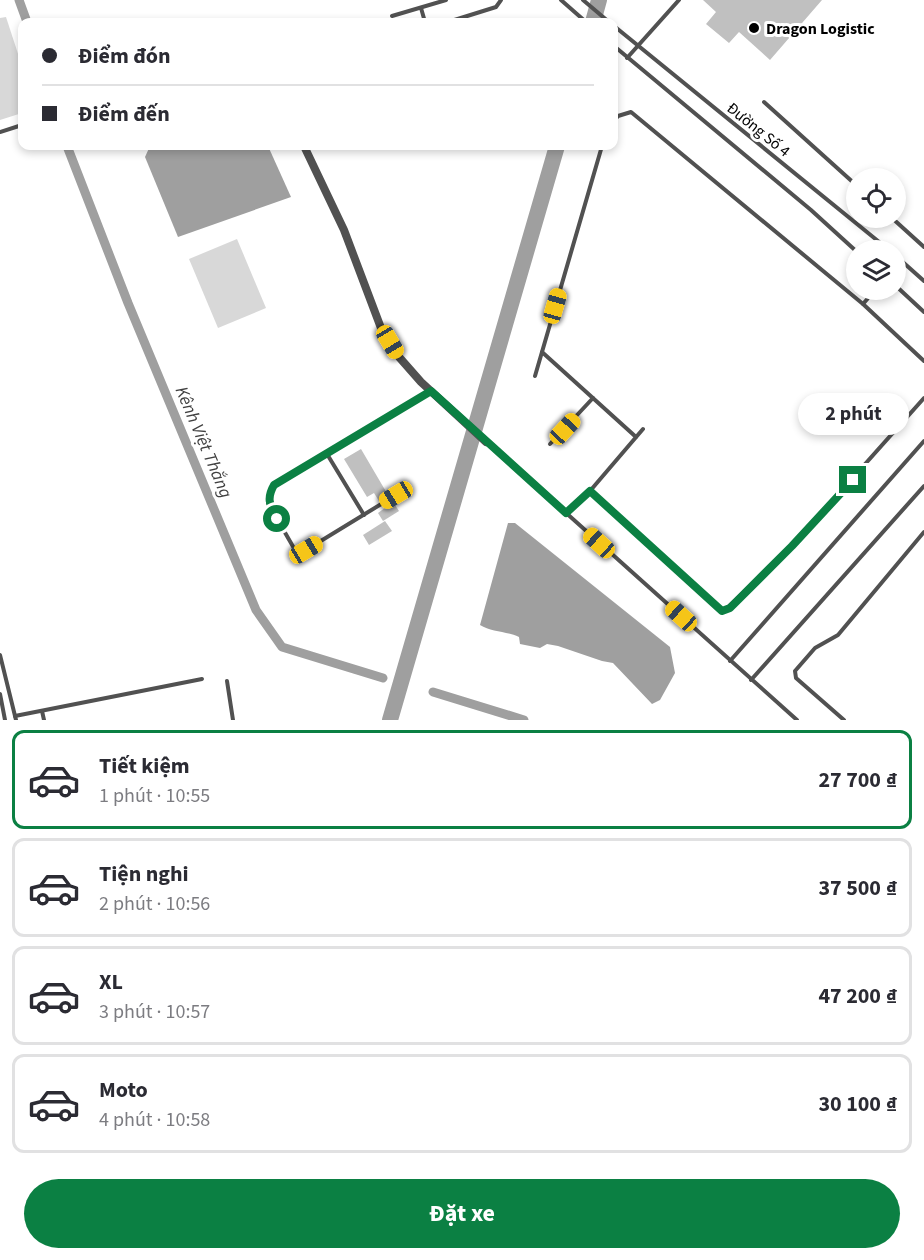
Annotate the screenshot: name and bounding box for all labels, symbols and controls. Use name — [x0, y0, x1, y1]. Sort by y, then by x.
place label: Dragon Logistic — [766, 18, 875, 40]
marker: Dragon Logistic — [747, 21, 761, 35]
text: Điểm đón — [78, 40, 171, 72]
street label: Đường Số 4 — [722, 97, 795, 162]
text: Điểm đến — [78, 98, 170, 130]
map controls — [846, 168, 906, 300]
button: locate — [846, 168, 906, 228]
button: layers — [846, 240, 906, 300]
car — [541, 286, 569, 326]
car — [373, 322, 407, 362]
water label: Kênh Việt Thắng — [169, 382, 238, 502]
callout: 2 phút — [798, 393, 908, 435]
text: 2 phút — [825, 400, 882, 428]
car — [546, 410, 584, 448]
route end — [839, 466, 866, 493]
car — [376, 478, 416, 512]
route start — [263, 505, 290, 532]
car — [580, 524, 618, 562]
car — [286, 533, 326, 567]
car — [662, 597, 700, 635]
text: Tiết kiệm — [99, 750, 190, 782]
icon: car — [27, 753, 81, 807]
text: 27 700 ₫ — [819, 764, 897, 796]
text: 1 phút · 10:55 — [99, 782, 210, 810]
text: Tiện nghi — [99, 858, 189, 890]
icon: car — [27, 861, 81, 915]
text: 37 500 ₫ — [819, 872, 897, 904]
text: 2 phút · 10:56 — [99, 890, 210, 918]
text: XL — [99, 966, 123, 998]
icon: car — [27, 969, 81, 1023]
text: 47 200 ₫ — [819, 980, 897, 1012]
text: 3 phút · 10:57 — [99, 998, 210, 1026]
text: Moto — [99, 1074, 148, 1106]
icon: car — [27, 1077, 81, 1131]
text: 30 100 ₫ — [819, 1088, 897, 1120]
text: 4 phút · 10:58 — [99, 1106, 210, 1134]
button: Đặt xe — [24, 1179, 900, 1248]

